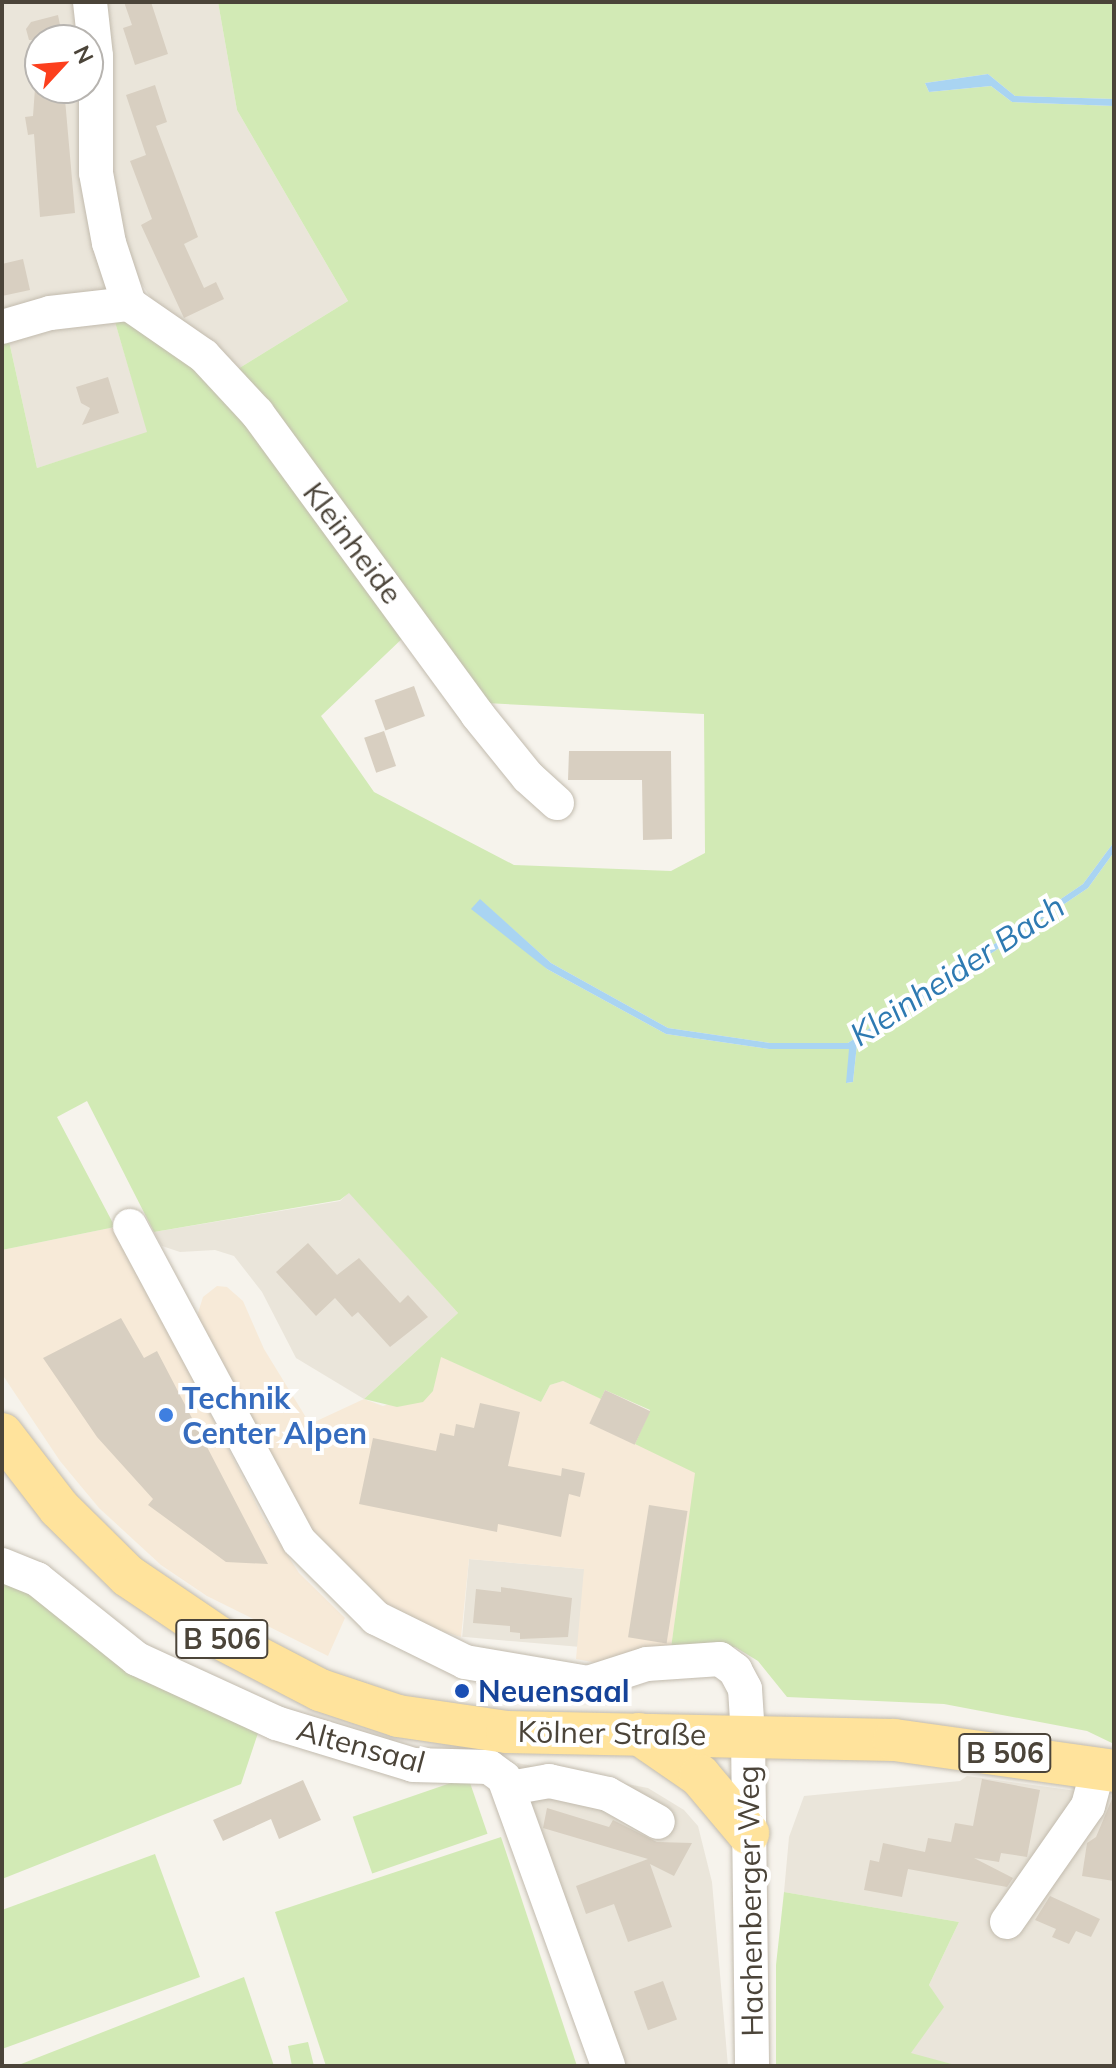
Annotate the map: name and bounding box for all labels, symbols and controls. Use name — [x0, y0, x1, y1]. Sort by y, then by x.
north arrow — [24, 24, 104, 104]
text: N — [68, 41, 100, 68]
street label: Kleinheide — [296, 475, 410, 611]
water label: Kleinheider Bach — [843, 886, 1071, 1054]
place label: Technik Center Alpen — [182, 1380, 367, 1450]
marker: Technik Center Alpen — [157, 1406, 175, 1424]
road number: B 506 — [174, 1615, 270, 1663]
place label: Neuensaal — [478, 1673, 630, 1709]
marker: Neuensaal — [453, 1682, 471, 1700]
street label: Altensaal — [293, 1712, 429, 1780]
street label: Kölner Straße — [517, 1713, 707, 1753]
road number: B 506 — [957, 1729, 1053, 1777]
street label: Hachenberger Weg — [730, 1765, 770, 2037]

